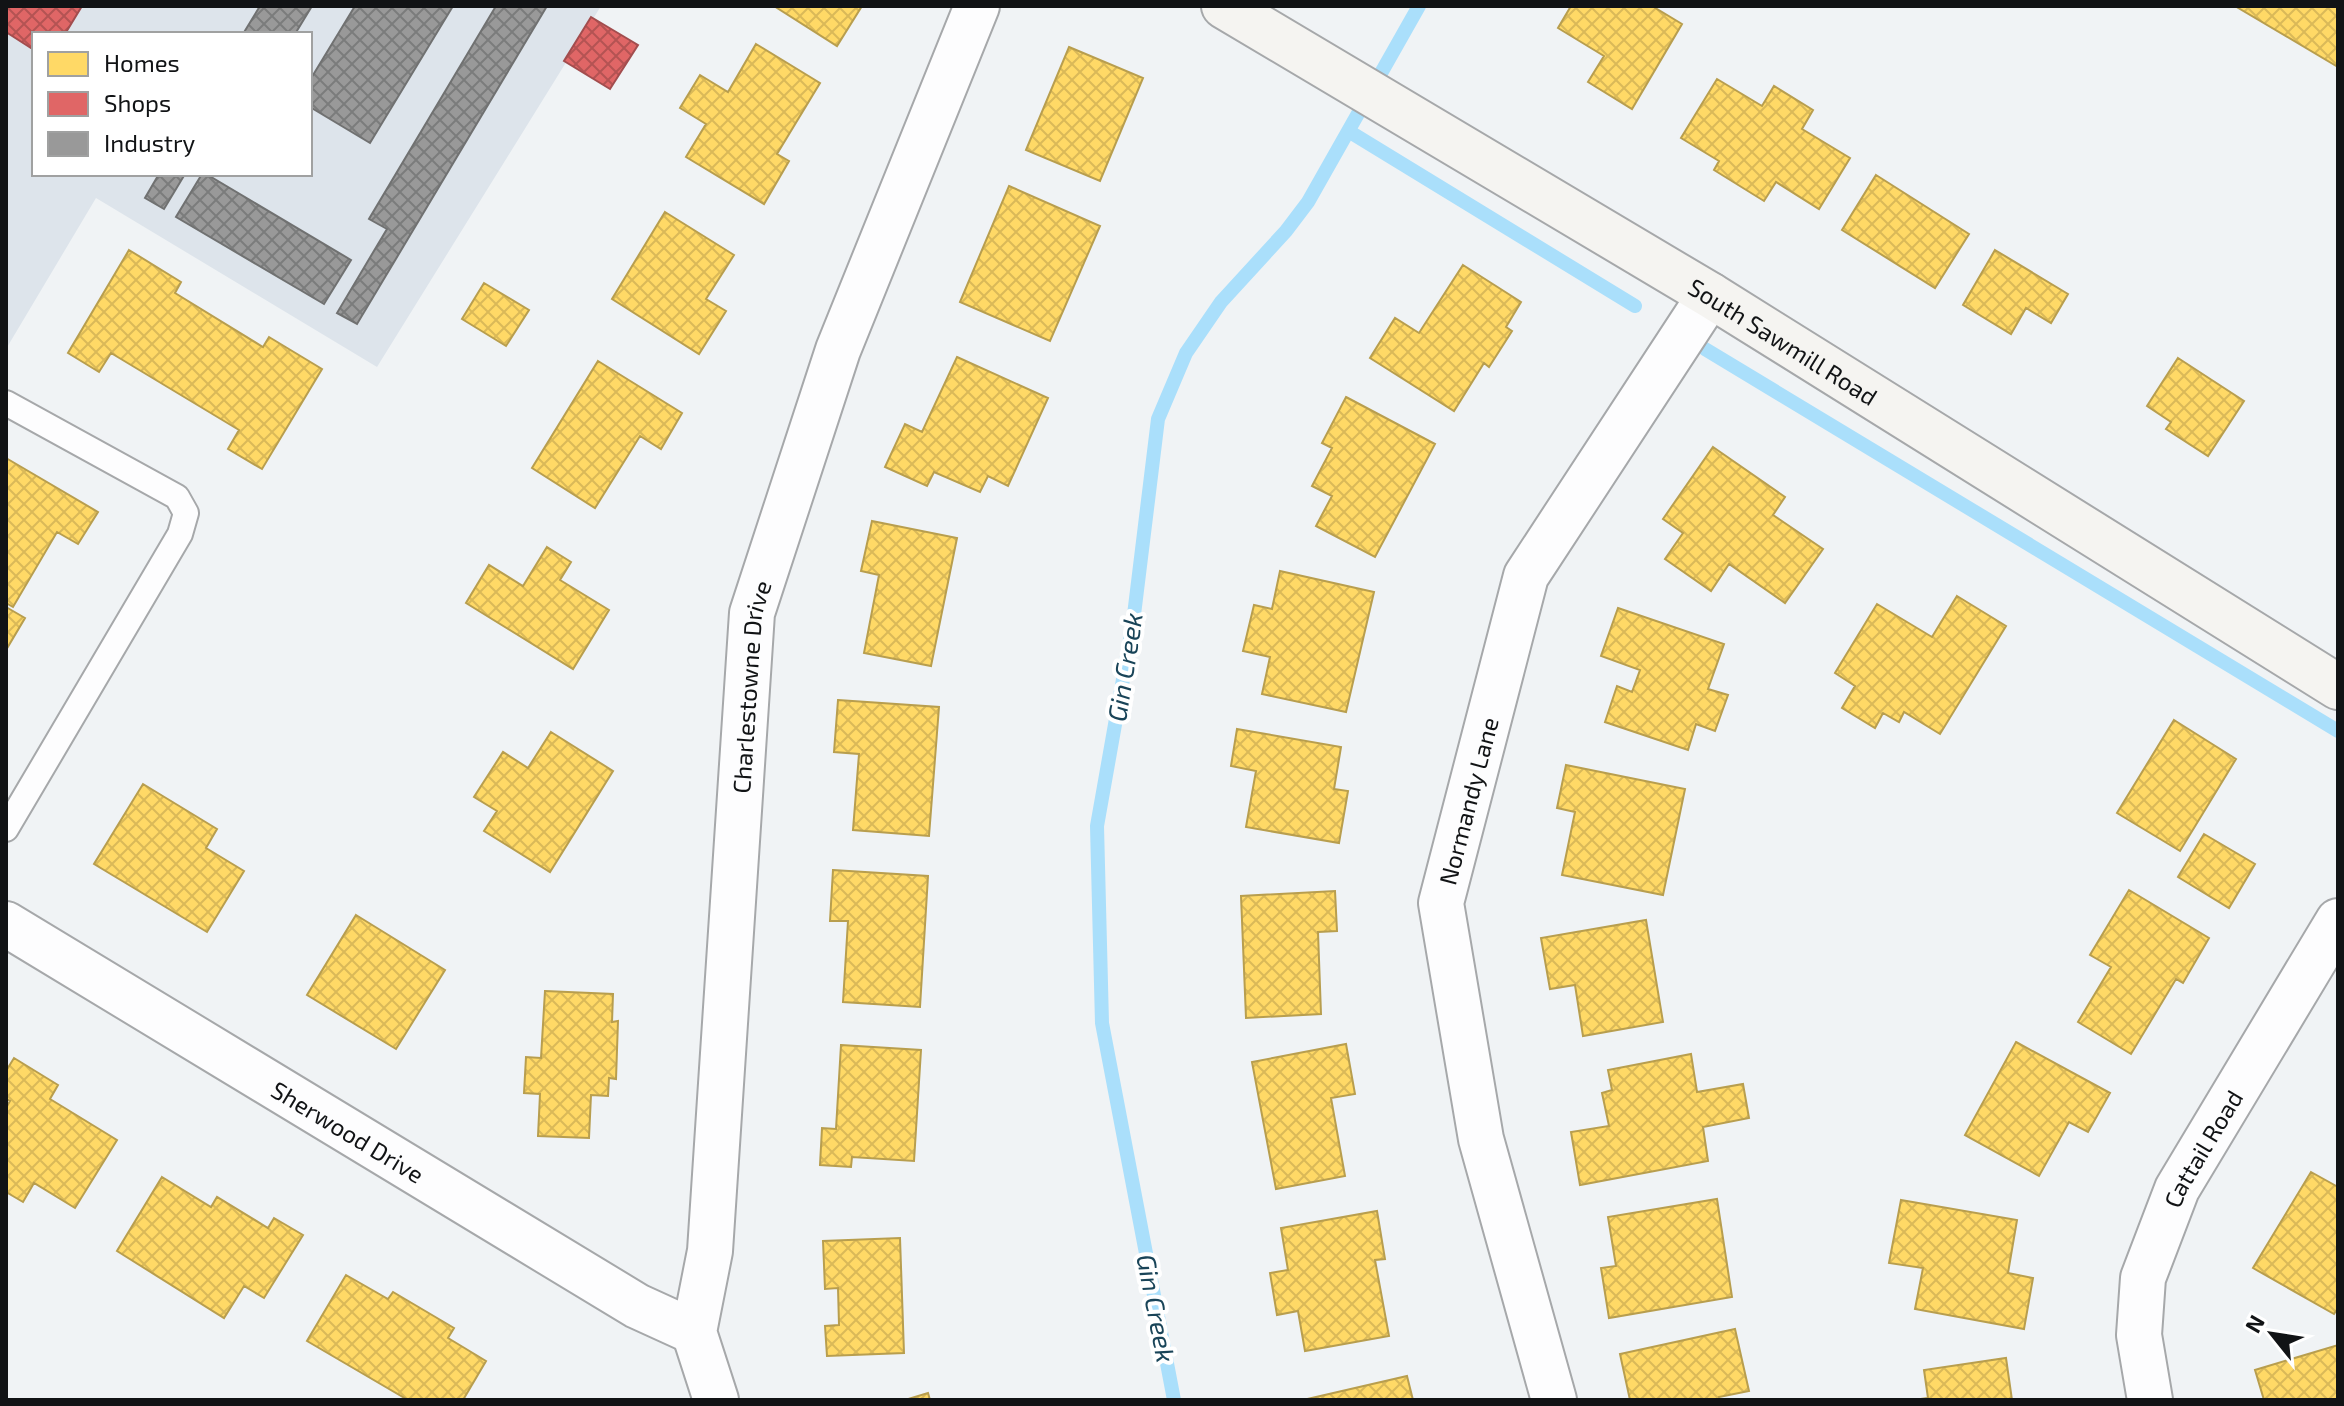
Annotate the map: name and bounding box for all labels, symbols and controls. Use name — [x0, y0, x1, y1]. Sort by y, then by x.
legend — [32, 32, 312, 176]
text: Homes — [104, 48, 180, 77]
text: Shops — [104, 88, 171, 117]
text: Industry — [104, 128, 196, 157]
street label: South Sawmill Road — [1684, 271, 1883, 411]
street label: Charlestowne Drive — [726, 576, 776, 794]
water label: Gin Creek — [1100, 610, 1148, 724]
street label: Normandy Lane — [1432, 714, 1503, 888]
street label: Sherwood Drive — [267, 1074, 430, 1188]
street label: Cattail Road — [2157, 1084, 2248, 1211]
water label: Gin Creek — [1131, 1251, 1183, 1365]
north arrow — [2232, 1294, 2312, 1374]
text: N — [2239, 1310, 2269, 1337]

